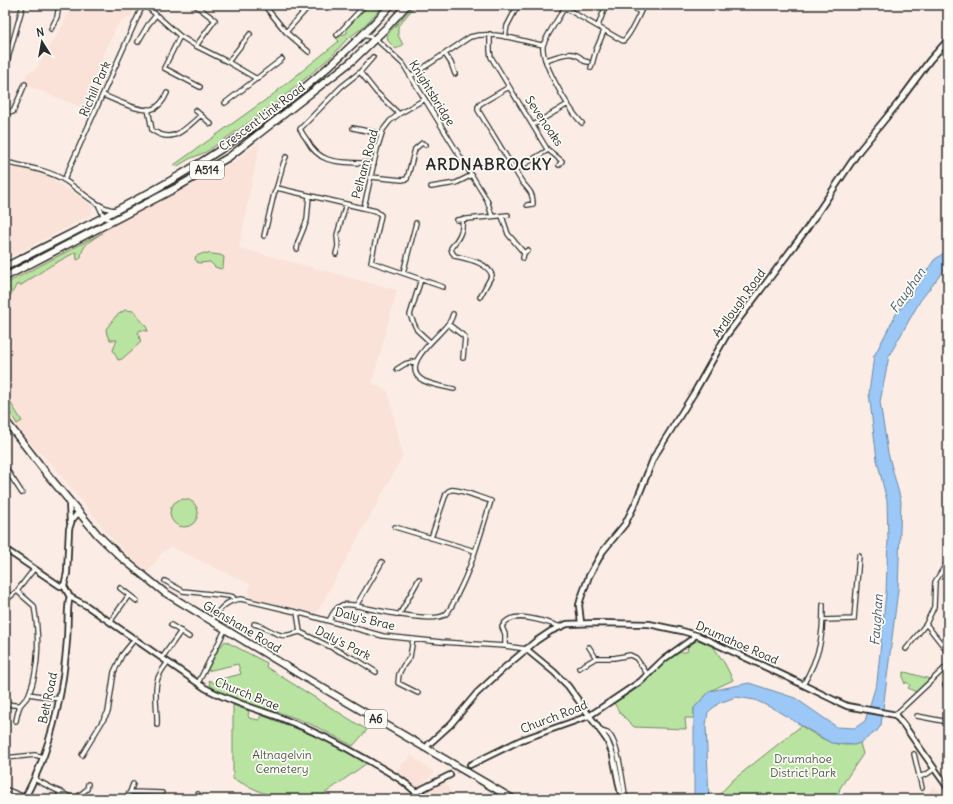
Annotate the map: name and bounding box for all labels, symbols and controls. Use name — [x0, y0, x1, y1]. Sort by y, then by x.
north arrow — [22, 22, 62, 62]
text: N — [35, 25, 45, 40]
street label: Knightsbridge — [406, 57, 459, 128]
street label: Richill Park — [76, 59, 113, 119]
street label: Crescent Link Road — [216, 79, 308, 154]
street label: Sevenoaks — [522, 93, 567, 149]
street label: Pelham Road — [348, 128, 381, 200]
district label: ARDNABROCKY — [426, 154, 552, 174]
road number: A514 — [190, 161, 224, 179]
water label: Faughan — [886, 264, 929, 316]
street label: Ardlough Road — [709, 266, 768, 340]
water label: Faughan — [866, 593, 887, 646]
street label: Glenshane Road — [200, 597, 284, 656]
street label: Daly's Brae — [334, 604, 397, 633]
street label: Drumahoe Road — [694, 618, 781, 667]
street label: Daly's Park — [313, 622, 373, 663]
street label: Belt Road — [35, 671, 60, 725]
street label: Church Brae — [213, 674, 282, 713]
street label: Church Road — [518, 697, 589, 736]
road number: A6 — [365, 710, 387, 728]
park label: Altnagelvin Cemetery — [252, 747, 312, 776]
park label: Drumahoe District Park — [770, 751, 836, 780]

